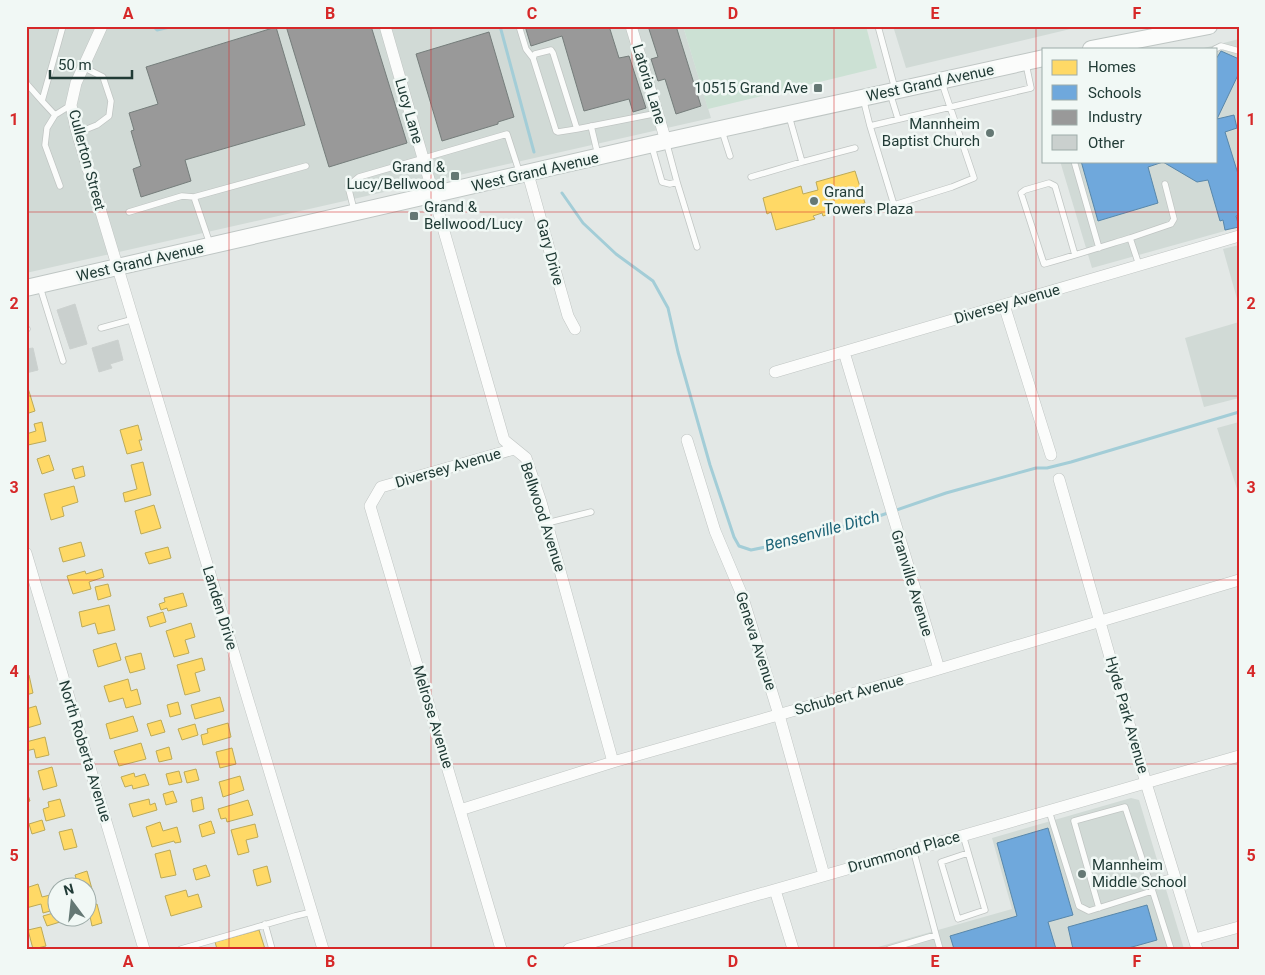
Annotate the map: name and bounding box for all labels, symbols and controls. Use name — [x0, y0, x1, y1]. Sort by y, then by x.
text: A — [123, 4, 134, 23]
text: B — [325, 4, 335, 23]
text: C — [527, 4, 537, 23]
text: D — [728, 4, 738, 23]
text: E — [931, 4, 940, 23]
text: F — [1133, 4, 1142, 23]
street label: Latoria Lane — [628, 42, 670, 126]
scale bar — [50, 48, 132, 80]
legend — [1042, 48, 1218, 162]
text: 50 m — [58, 56, 92, 74]
text: Homes — [1088, 58, 1136, 76]
street label: West Grand Avenue — [865, 61, 996, 105]
street label: Lucy Lane — [391, 76, 427, 146]
place label: 10515 Grand Ave — [694, 79, 808, 97]
marker: 10515 Grand Ave — [812, 82, 824, 94]
text: Schools — [1088, 84, 1142, 102]
street label: Cullerton Street — [65, 108, 109, 212]
text: Industry — [1088, 108, 1142, 126]
text: 1 — [9, 110, 19, 129]
text: 1 — [1246, 110, 1256, 129]
place label: Mannheim Baptist Church — [882, 115, 980, 150]
marker: Mannheim Baptist Church — [984, 127, 996, 139]
text: Other — [1088, 134, 1125, 152]
street label: West Grand Avenue — [470, 149, 600, 195]
place label: Grand & Lucy/Bellwood — [346, 158, 446, 193]
marker: Grand & Lucy/Bellwood — [449, 170, 461, 182]
place label: Grand Towers Plaza — [824, 183, 913, 218]
marker: Grand Towers Plaza — [808, 195, 820, 207]
place label: Grand & Bellwood/Lucy — [424, 198, 523, 233]
marker: Grand & Bellwood/Lucy — [408, 210, 420, 222]
street label: Gary Drive — [532, 217, 568, 287]
street label: West Grand Avenue — [75, 239, 205, 285]
street label: Diversey Avenue — [952, 280, 1062, 328]
text: 2 — [9, 294, 19, 313]
text: 2 — [1246, 294, 1256, 313]
street label: Diversey Avenue — [393, 444, 503, 492]
street label: Bellwood Avenue — [517, 460, 569, 574]
text: 3 — [9, 478, 19, 497]
text: 3 — [1246, 478, 1256, 497]
water label: Bensenville Ditch — [763, 507, 881, 555]
street label: Granville Avenue — [887, 528, 937, 638]
street label: Landen Drive — [199, 564, 241, 652]
street label: Geneva Avenue — [732, 590, 780, 693]
street label: Hyde Park Avenue — [1102, 654, 1152, 776]
text: 4 — [9, 662, 19, 681]
text: 4 — [1246, 662, 1256, 681]
street label: Melrose Avenue — [409, 663, 457, 771]
street label: Schubert Avenue — [792, 671, 906, 719]
street label: North Roberta Avenue — [55, 678, 115, 824]
street label: Drummond Place — [846, 827, 962, 877]
text: 5 — [9, 846, 19, 865]
text: 5 — [1246, 846, 1256, 865]
place label: Mannheim Middle School — [1092, 856, 1187, 891]
marker: Mannheim Middle School — [1076, 868, 1088, 880]
north arrow — [48, 878, 98, 928]
text: N — [62, 880, 75, 898]
text: A — [123, 952, 134, 971]
text: B — [325, 952, 335, 971]
text: C — [527, 952, 537, 971]
text: D — [728, 952, 738, 971]
text: E — [931, 952, 940, 971]
text: F — [1133, 952, 1142, 971]

